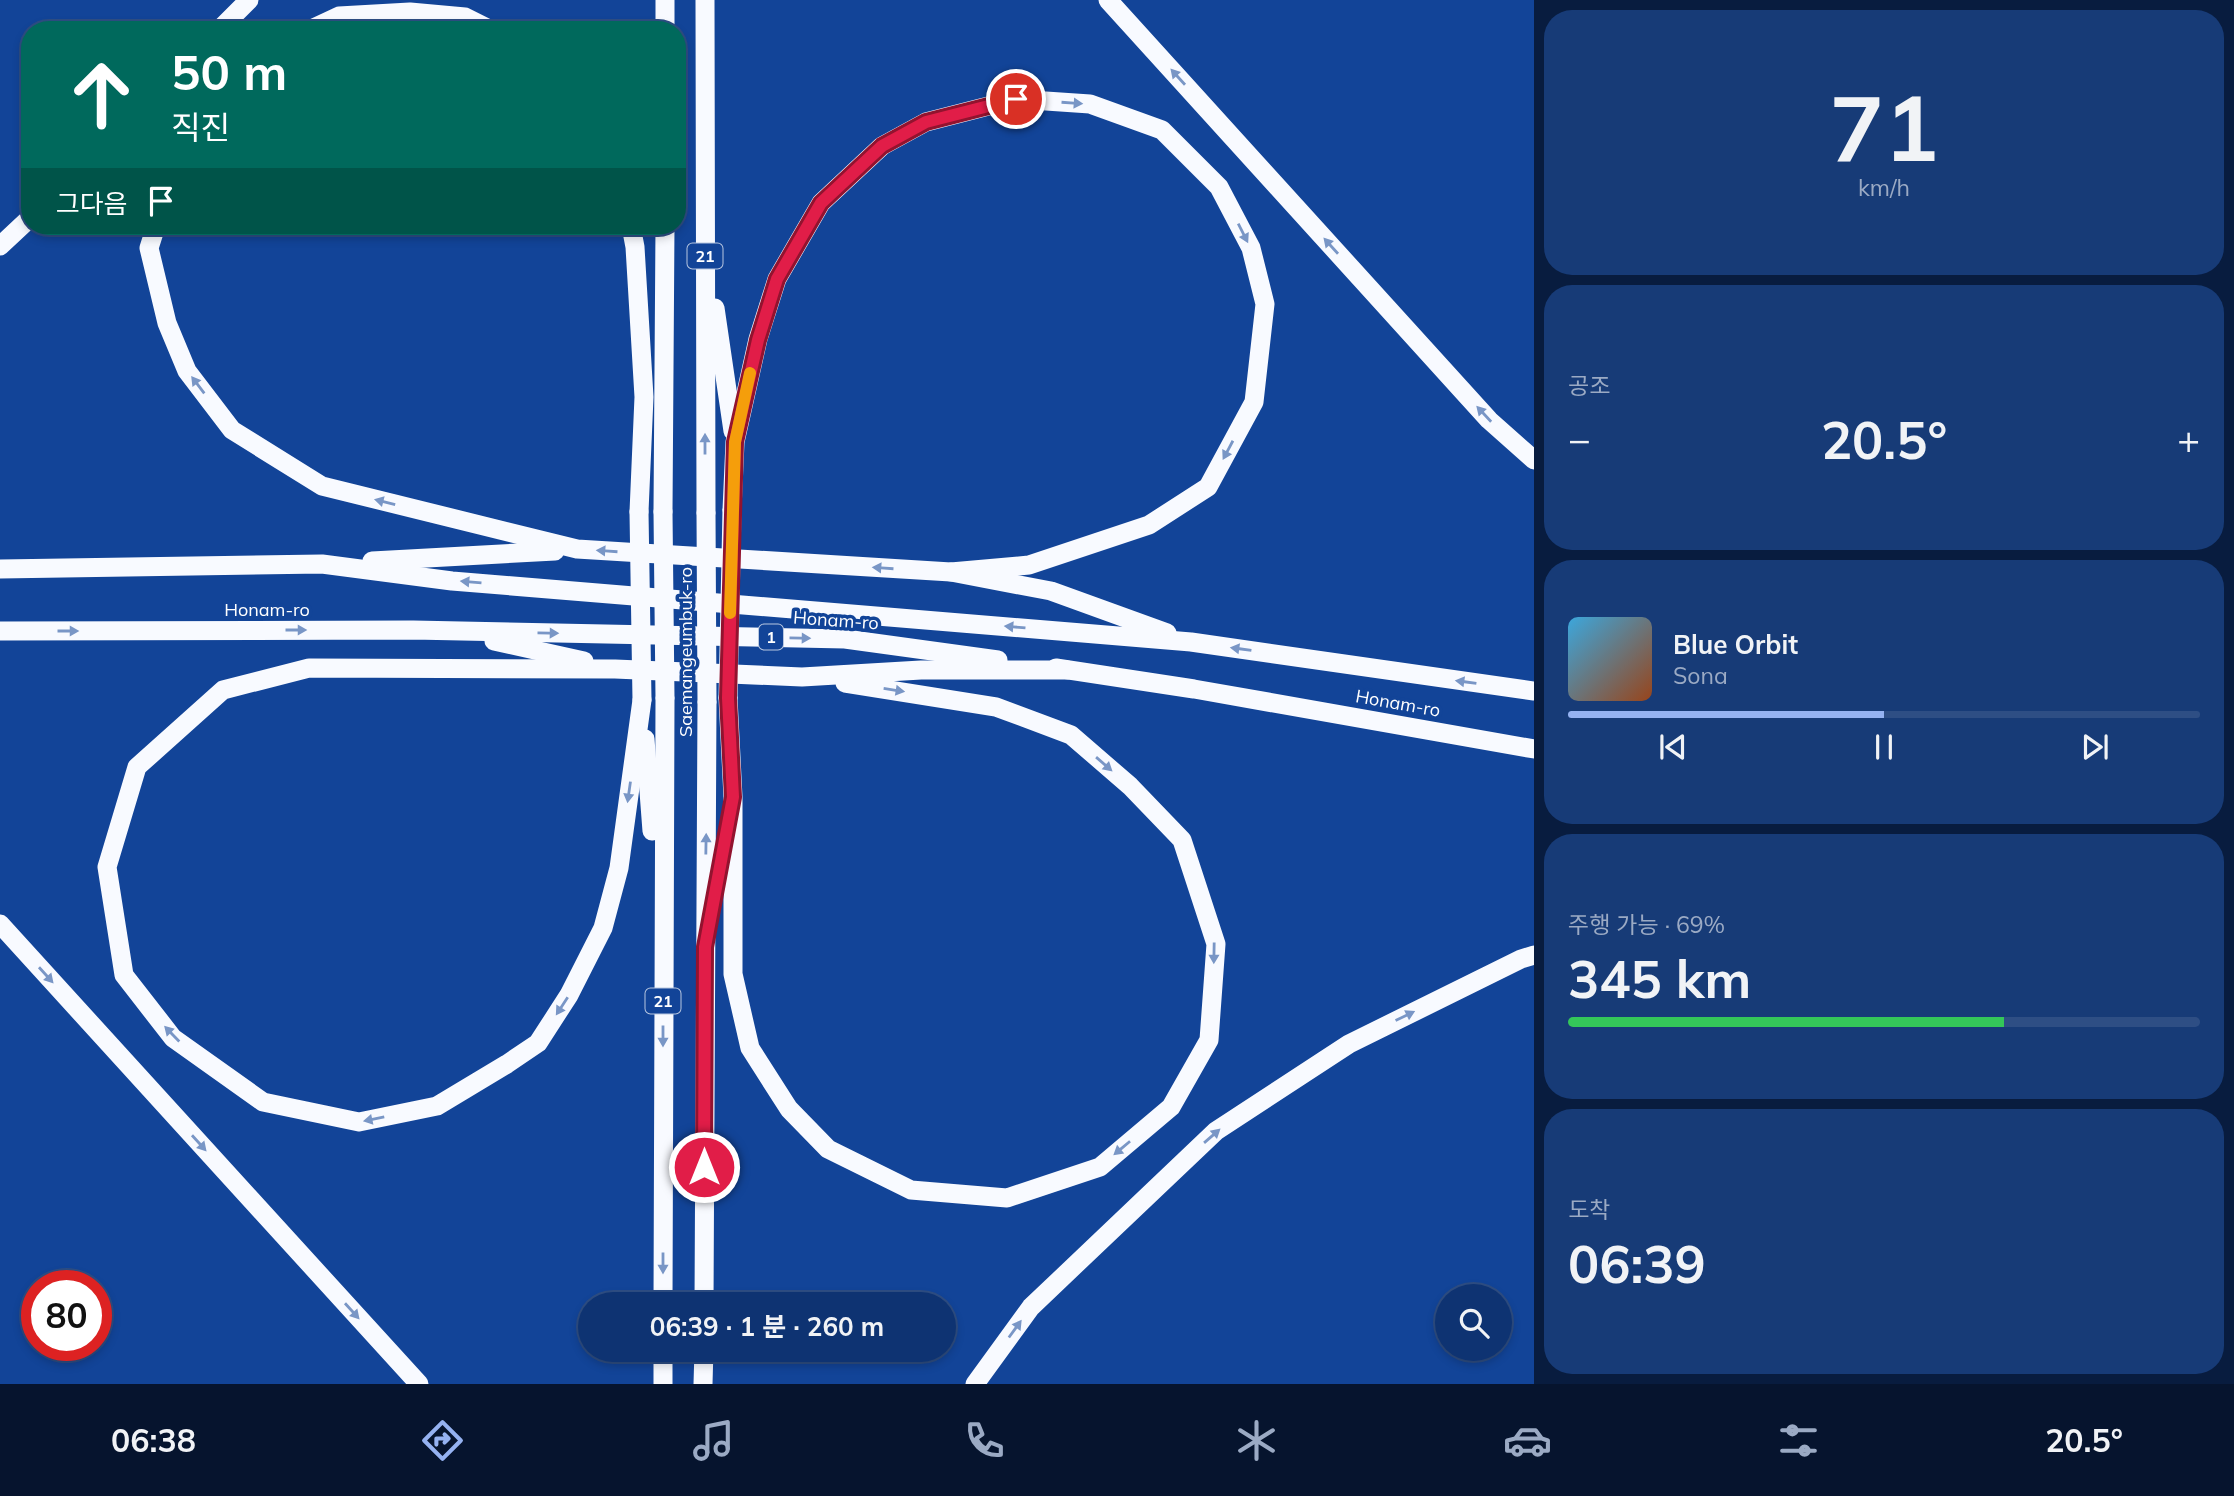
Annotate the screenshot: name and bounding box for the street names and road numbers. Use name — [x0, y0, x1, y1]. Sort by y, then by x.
road number: 21 — [688, 244, 722, 268]
street label: Saemangeumbuk-ro — [674, 567, 697, 737]
street label: Honam-ro — [224, 598, 310, 621]
street label: Honam-ro — [792, 606, 880, 634]
road number: 1 — [759, 624, 783, 650]
street label: Honam-ro — [1354, 684, 1442, 722]
road number: 21 — [646, 988, 680, 1014]

